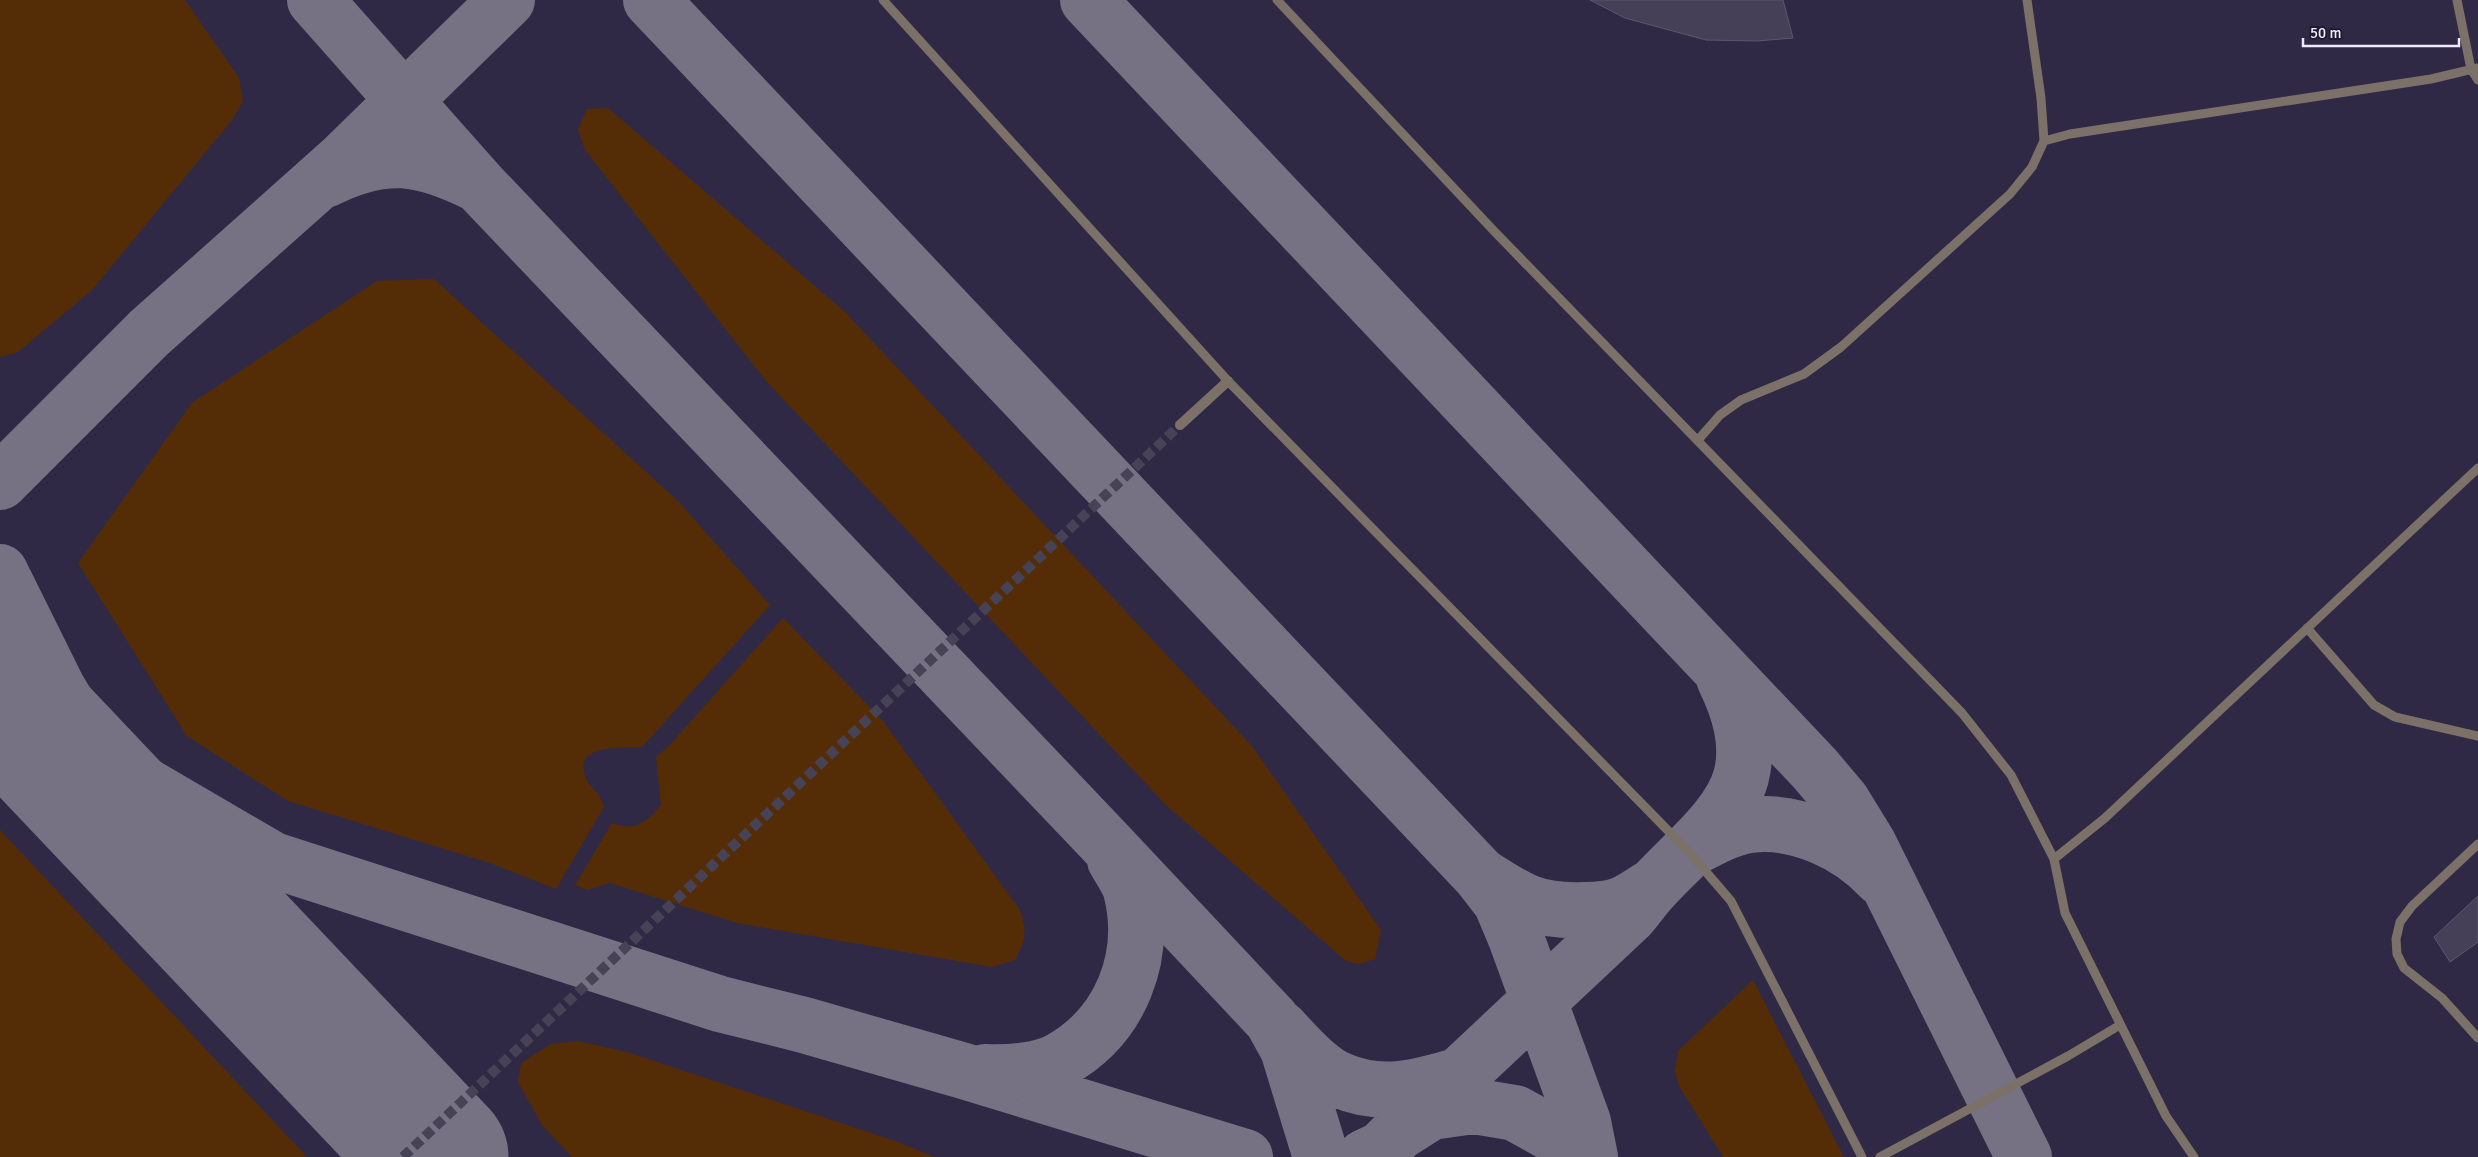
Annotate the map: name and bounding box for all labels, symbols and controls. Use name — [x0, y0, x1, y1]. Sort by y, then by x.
scale bar — [2303, 15, 2459, 47]
text: 50 m — [2310, 24, 2341, 42]

